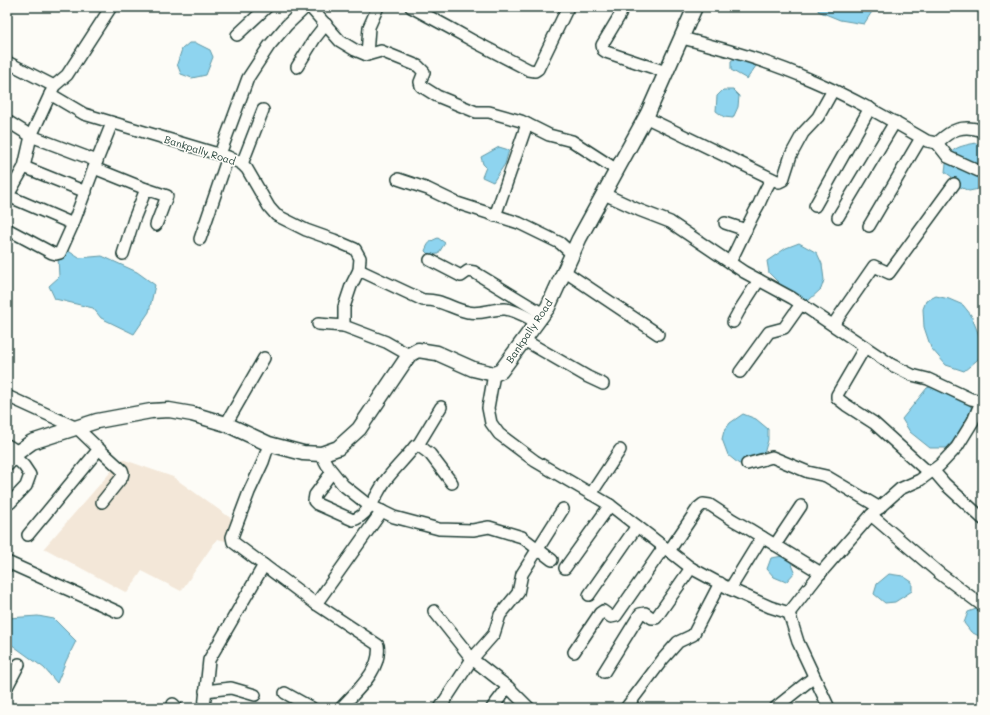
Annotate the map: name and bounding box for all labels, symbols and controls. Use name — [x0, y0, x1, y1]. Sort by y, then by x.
street label: Bankpally Road — [163, 132, 237, 168]
street label: Bankpally Road — [502, 296, 556, 366]

